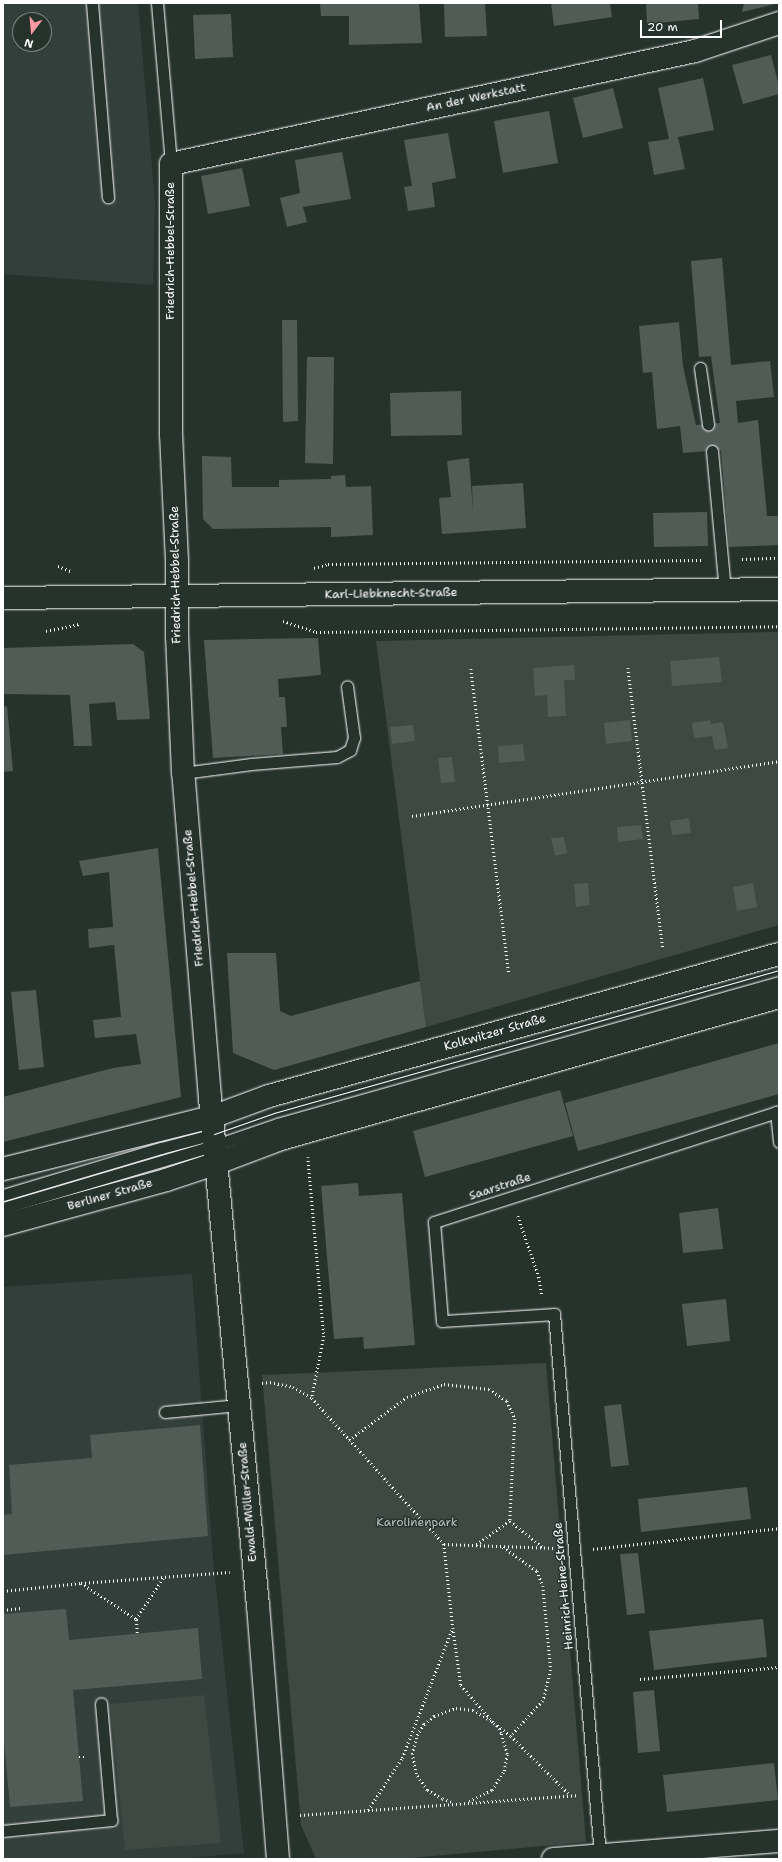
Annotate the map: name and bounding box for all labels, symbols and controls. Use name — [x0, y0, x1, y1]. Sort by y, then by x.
north arrow — [12, 12, 52, 52]
scale bar — [642, 12, 724, 38]
text: 20 m — [647, 19, 678, 35]
text: N — [23, 35, 35, 51]
street label: An der Werkstatt — [425, 80, 527, 116]
street label: Friedrich-Hebbel-Straße — [164, 182, 178, 320]
street label: Friedrich-Hebbel-Straße — [168, 506, 184, 644]
street label: Karl-Liebknecht-Straße — [324, 586, 458, 602]
street label: Friedrich-Hebbel-Straße — [181, 829, 207, 967]
street label: Kolkwitzer Straße — [442, 1012, 548, 1054]
street label: Saarstraße — [467, 1170, 533, 1204]
street label: Berliner Straße — [66, 1176, 154, 1214]
street label: Ewald-Müller-Straße — [236, 1441, 260, 1563]
park label: Karolinenpark — [376, 1516, 458, 1530]
street label: Heinrich-Heine-Straße — [551, 1522, 577, 1650]

